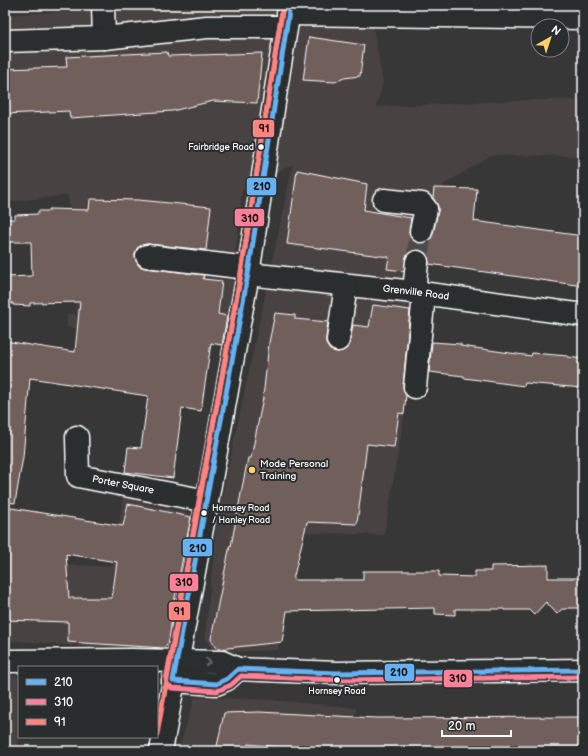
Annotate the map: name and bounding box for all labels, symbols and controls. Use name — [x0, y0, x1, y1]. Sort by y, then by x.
north arrow — [530, 18, 570, 58]
text: N — [549, 23, 563, 38]
line badge: 91 — [252, 119, 275, 138]
text: 91 — [258, 122, 270, 135]
place label: Fairbridge Road — [188, 142, 254, 153]
marker: Fairbridge Road — [256, 142, 266, 152]
line badge: 210 — [246, 177, 277, 196]
text: 210 — [253, 180, 271, 193]
line badge: 310 — [234, 208, 265, 227]
text: 310 — [241, 212, 259, 225]
street label: Grenville Road — [382, 283, 450, 303]
place label: Mode Personal Training — [260, 458, 328, 482]
marker: Mode Personal Training — [247, 465, 257, 475]
street label: Porter Square — [91, 473, 155, 497]
place label: Hornsey Road / Hanley Road — [212, 503, 270, 526]
marker: Hornsey Road / Hanley Road — [199, 508, 209, 518]
line badge: 210 — [182, 538, 213, 557]
text: 210 — [189, 542, 207, 555]
line badge: 310 — [169, 573, 199, 592]
text: 310 — [175, 576, 193, 589]
line badge: 91 — [168, 601, 191, 621]
text: 91 — [173, 605, 185, 618]
one-way arrow — [205, 657, 211, 666]
line badge: 210 — [384, 663, 415, 682]
legend — [18, 666, 158, 738]
text: 210 — [390, 666, 408, 679]
line badge: 310 — [443, 669, 473, 688]
text: 310 — [449, 672, 467, 685]
text: 210 — [54, 675, 73, 690]
marker: Hornsey Road — [332, 675, 342, 685]
place label: Hornsey Road — [308, 686, 366, 697]
text: 310 — [54, 695, 73, 710]
scale bar — [442, 712, 511, 738]
text: 91 — [54, 715, 66, 730]
text: 20 m — [448, 719, 475, 734]

